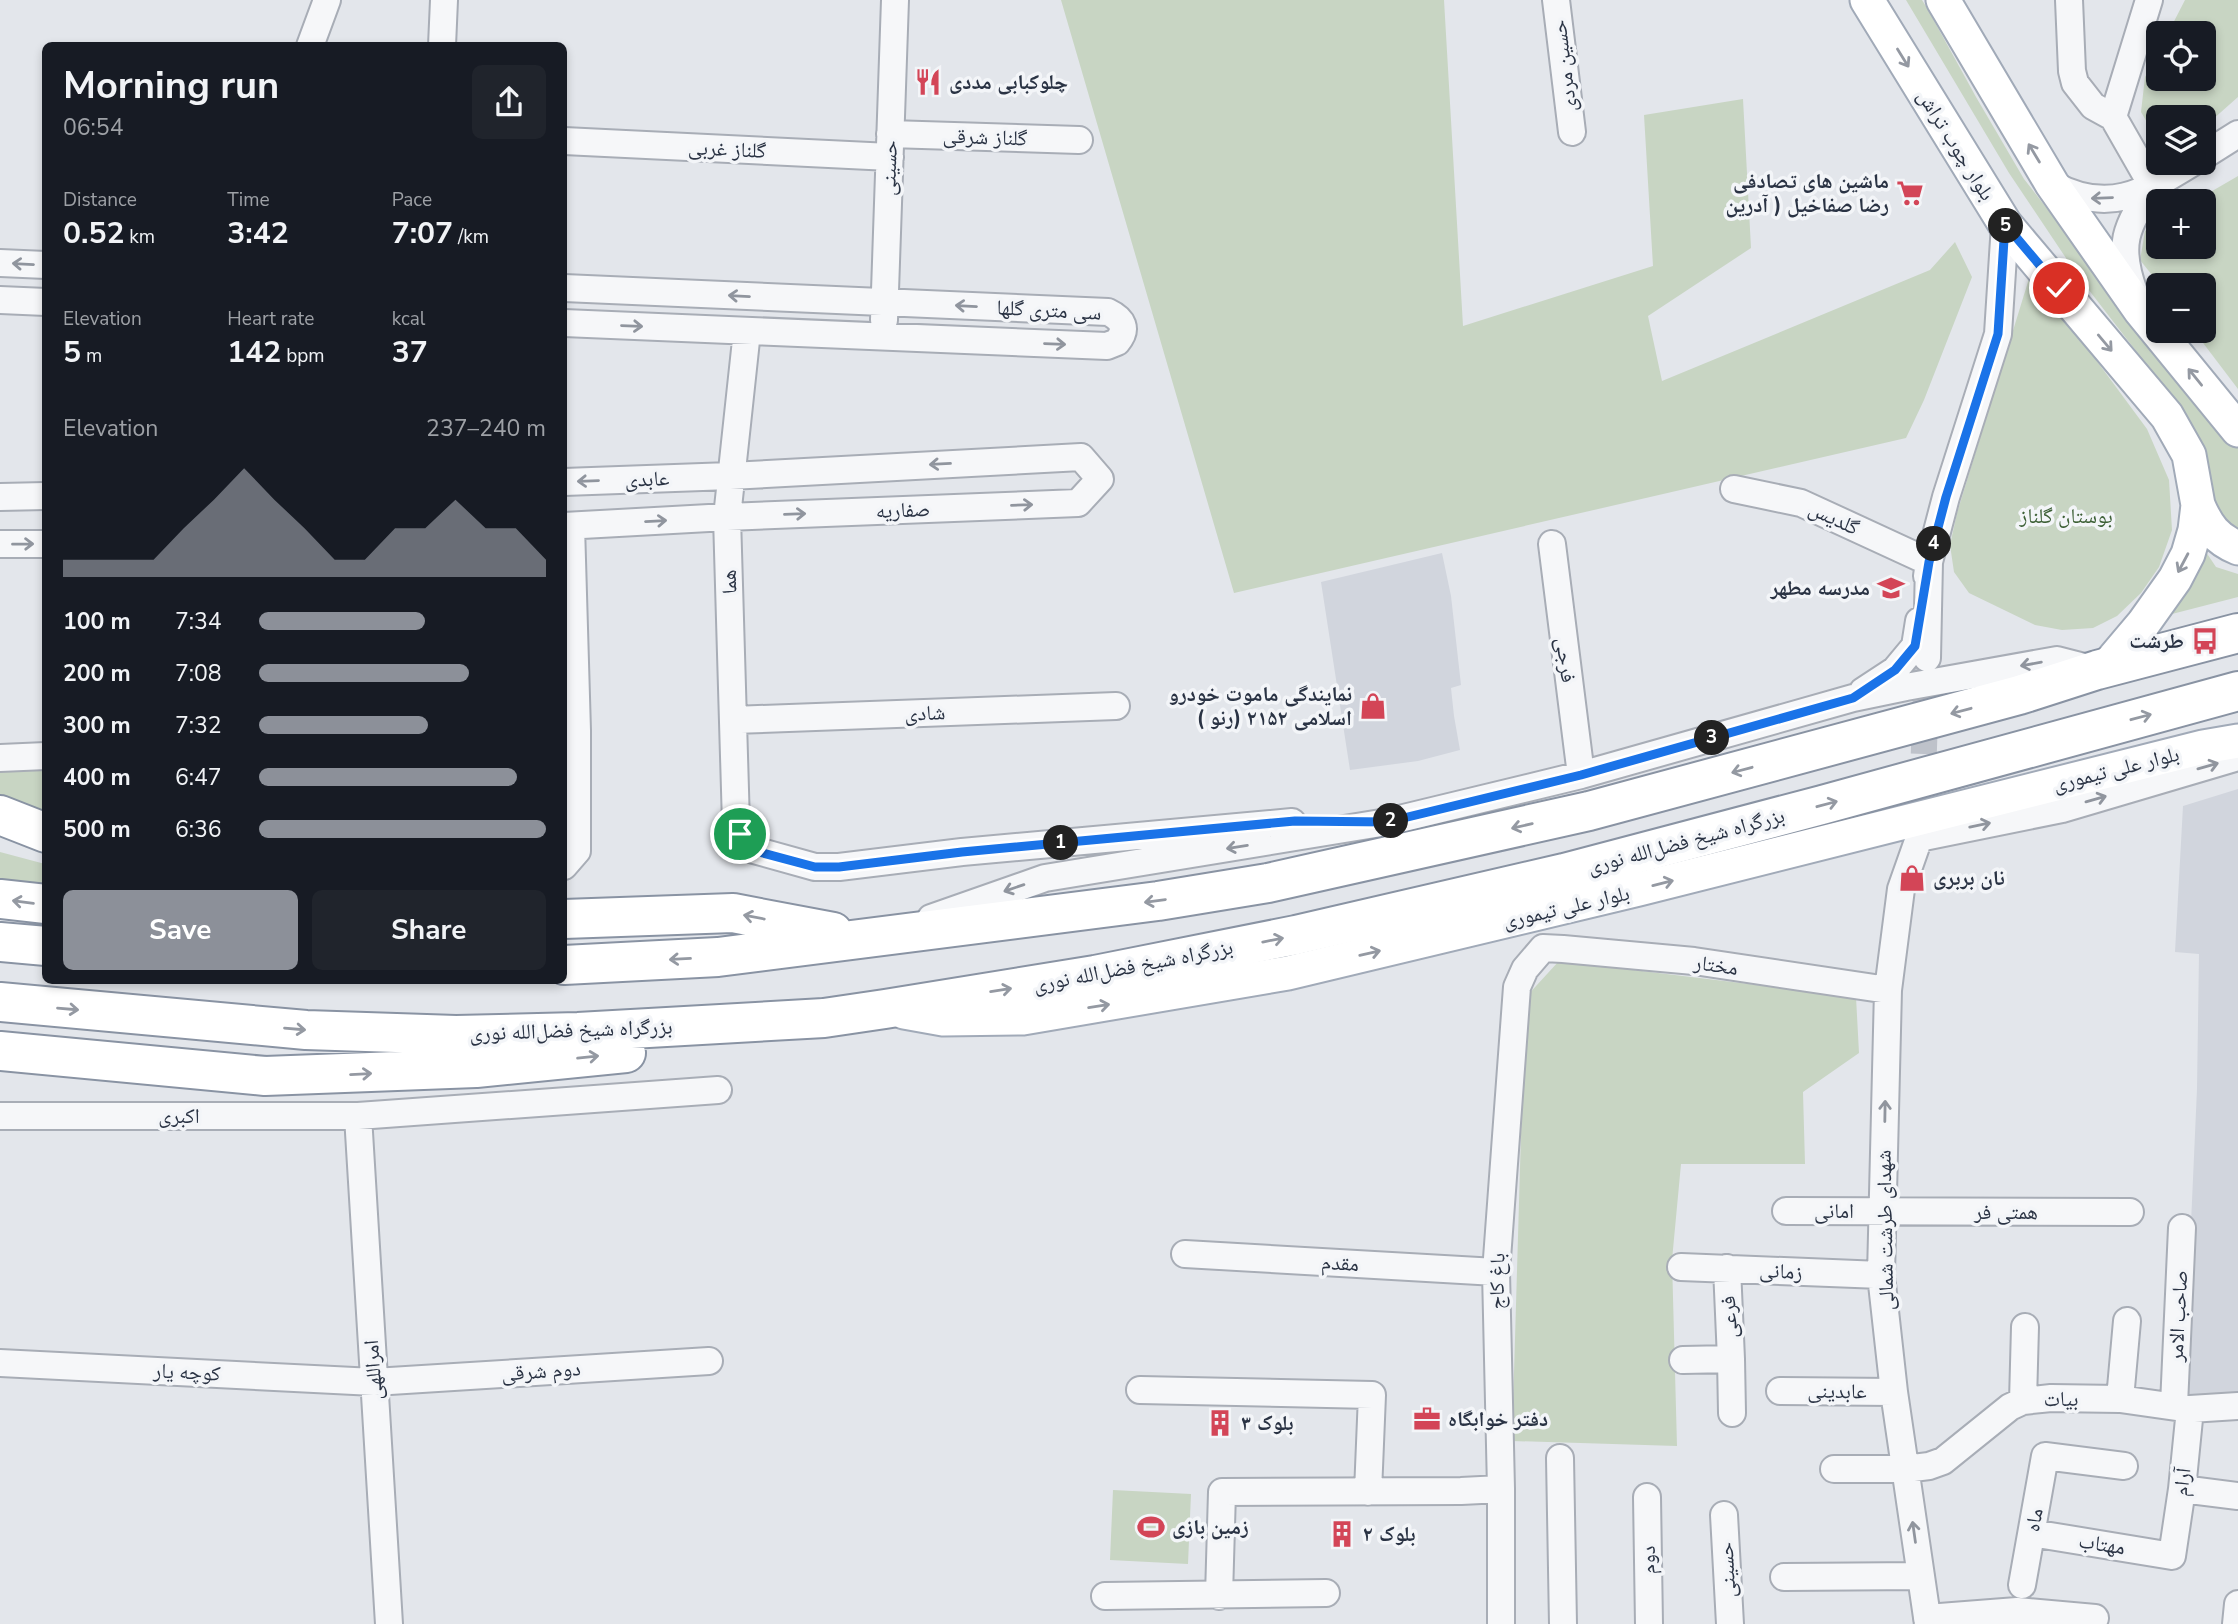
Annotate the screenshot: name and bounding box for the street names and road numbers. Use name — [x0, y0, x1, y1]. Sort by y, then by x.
street label: حسین مردی — [1544, 19, 1584, 113]
street label: بلوار چوب‌ تراش — [1911, 84, 2001, 206]
street label: گلناز شرقی — [942, 122, 1028, 152]
street label: گلناز غربی — [687, 133, 767, 165]
street label: حسینی — [874, 140, 904, 196]
street label: سی متری گلها — [996, 293, 1102, 327]
street label: عابدی — [624, 464, 670, 494]
street label: گلدیس — [1804, 494, 1864, 542]
street label: صفاریه — [875, 495, 931, 525]
street label: هما — [715, 569, 743, 595]
street label: فرجی — [1549, 636, 1583, 684]
street label: شادی — [904, 698, 946, 728]
street label: بلوار علی تیموری — [2050, 740, 2182, 798]
street label: بزرگراه شیخ فضل‌الله نوری — [1584, 801, 1788, 881]
street label: بلوار علی تیموری — [1500, 879, 1632, 935]
street label: بزرگراه شیخ فضل‌الله نوری — [1031, 933, 1235, 999]
street label: مختار — [1691, 948, 1740, 982]
street label: بزرگراه شیخ فضل‌الله نوری — [469, 1012, 673, 1048]
street label: اکبری — [158, 1102, 200, 1130]
street label: شهدای طرشت شمالی — [1870, 1149, 1900, 1311]
street label: امانی — [1814, 1197, 1854, 1225]
street label: همتی فر — [1973, 1198, 2038, 1226]
street label: مقدم — [1320, 1248, 1360, 1278]
street label: باغ کاج — [1483, 1252, 1511, 1310]
street label: زمانی — [1759, 1256, 1803, 1286]
street label: صاحب الامر — [2162, 1269, 2194, 1364]
street label: فرعی — [1714, 1295, 1744, 1339]
street label: امراللهی — [357, 1339, 389, 1401]
street label: دوم شرقی — [500, 1354, 582, 1388]
street label: کوچه یار — [152, 1356, 222, 1388]
street label: عابدینی — [1807, 1376, 1867, 1406]
street label: بیات — [2043, 1385, 2079, 1413]
street label: آرام — [2166, 1466, 2198, 1498]
street label: ماه — [2018, 1506, 2050, 1534]
street label: مهتاب — [2077, 1527, 2127, 1561]
street label: حسینی — [1712, 1542, 1742, 1598]
street label: دوم — [1634, 1545, 1662, 1575]

